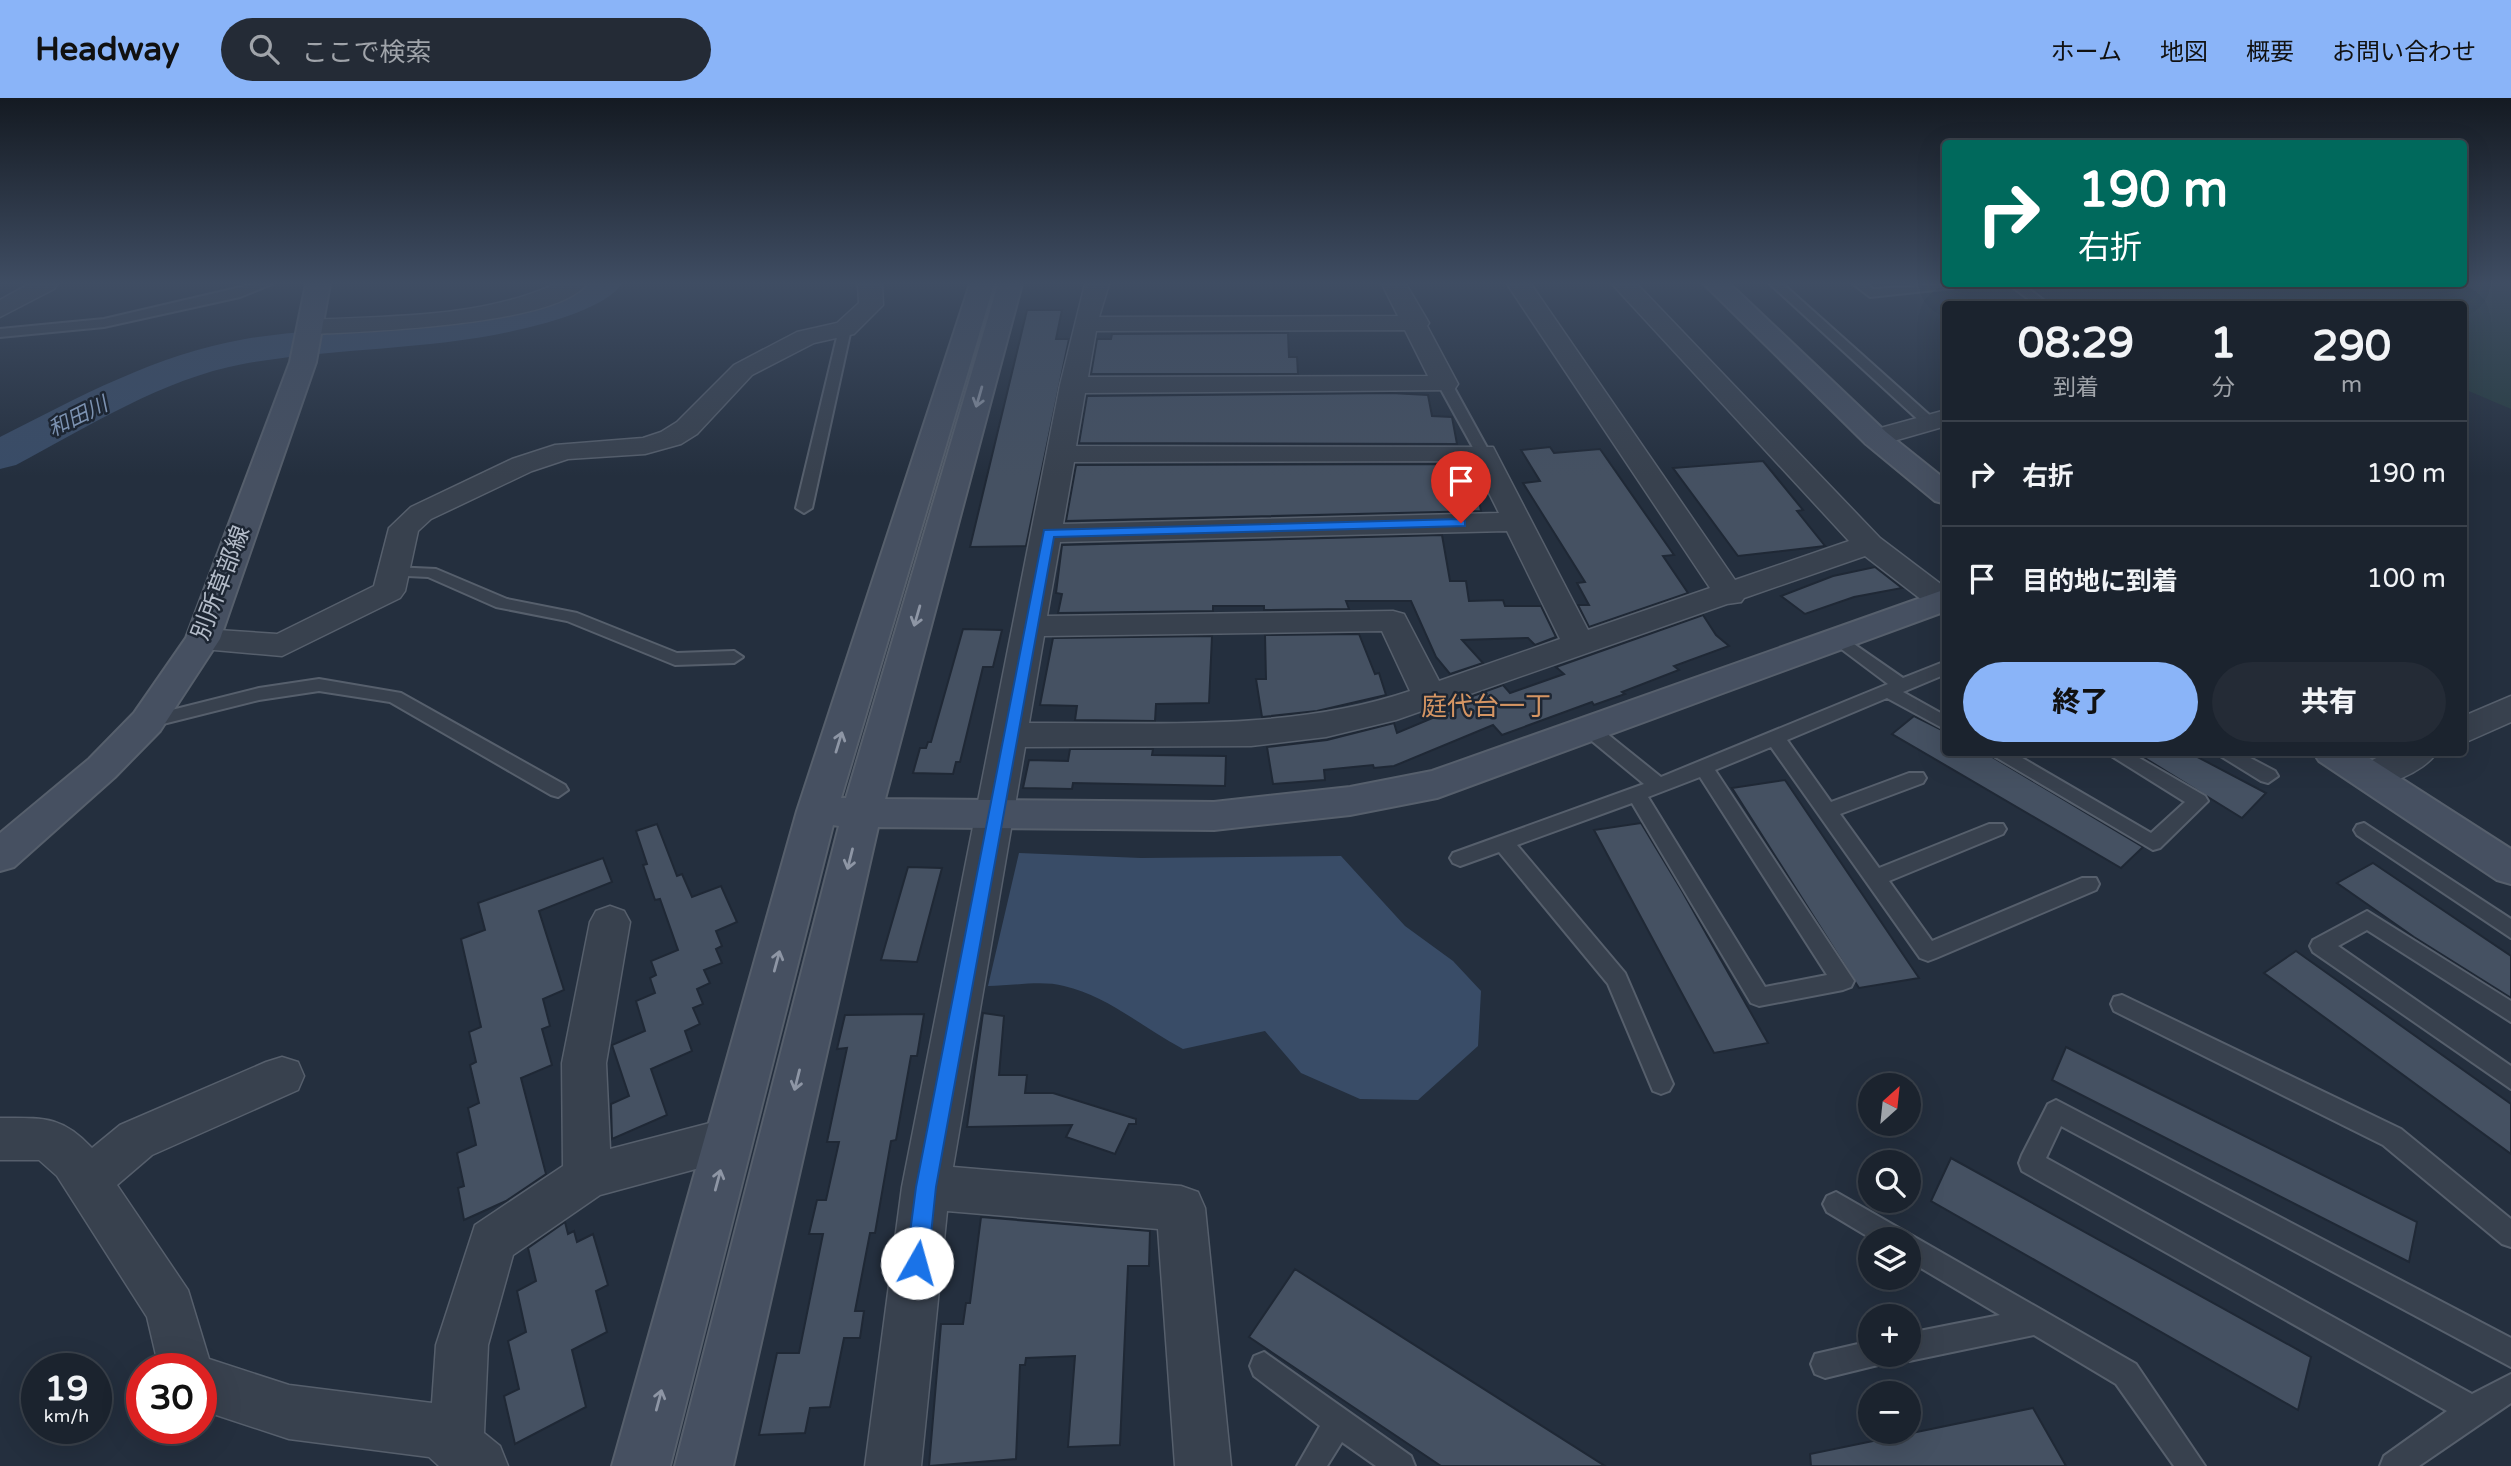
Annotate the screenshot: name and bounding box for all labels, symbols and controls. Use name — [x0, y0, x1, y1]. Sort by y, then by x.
search box — [221, 18, 711, 81]
text: Headway — [35, 30, 179, 69]
icon: search — [245, 30, 283, 68]
text: ここで検索 — [301, 37, 431, 68]
text: ホーム — [2051, 38, 2122, 67]
text: 地図 — [2160, 38, 2208, 67]
text: 概要 — [2246, 38, 2294, 67]
text: お問い合わせ — [2332, 38, 2476, 67]
text: 190 m — [2078, 161, 2228, 220]
icon: right — [1963, 168, 2054, 259]
text: 右折 — [2078, 229, 2142, 267]
text: 08:29 — [2018, 318, 2134, 369]
text: 1 — [2210, 318, 2236, 369]
text: 290 — [2312, 321, 2391, 372]
text: m — [2341, 371, 2362, 399]
text: 到着 — [2053, 374, 2099, 402]
text: 分 — [2212, 374, 2235, 402]
one-way arrow — [971, 386, 984, 408]
water label: 和田川 — [44, 391, 114, 442]
pin — [1431, 451, 1491, 523]
icon: right — [1963, 455, 2001, 493]
text: 190 m — [2366, 458, 2446, 489]
text: 右折 — [2022, 461, 2074, 492]
icon: arrive — [1442, 462, 1480, 500]
street label: 別所草部線 — [186, 522, 256, 644]
icon: arrive — [1963, 560, 2001, 598]
text: 100 m — [2366, 563, 2446, 594]
text: 目的地に到着 — [2022, 566, 2178, 597]
one-way arrow — [910, 604, 923, 627]
button: 終了 — [1963, 662, 2198, 742]
button: 共有 — [2212, 662, 2446, 742]
district label: 庭代台一丁 — [1421, 691, 1551, 722]
one-way arrow — [833, 731, 846, 753]
one-way arrow — [843, 847, 856, 870]
one-way arrow — [771, 950, 784, 973]
one-way arrow — [790, 1068, 803, 1091]
north arrow — [1858, 1073, 1922, 1136]
map controls — [1858, 1073, 1921, 1444]
button: search — [1858, 1150, 1921, 1213]
one-way arrow — [712, 1170, 725, 1192]
position arrow — [880, 1226, 954, 1300]
button: layers — [1858, 1227, 1921, 1290]
button: + — [1858, 1304, 1921, 1367]
speed limit sign: 30 — [126, 1353, 217, 1444]
text: 19 — [45, 1368, 88, 1410]
button: − — [1858, 1381, 1921, 1444]
one-way arrow — [653, 1389, 666, 1412]
text: km/h — [44, 1405, 89, 1427]

